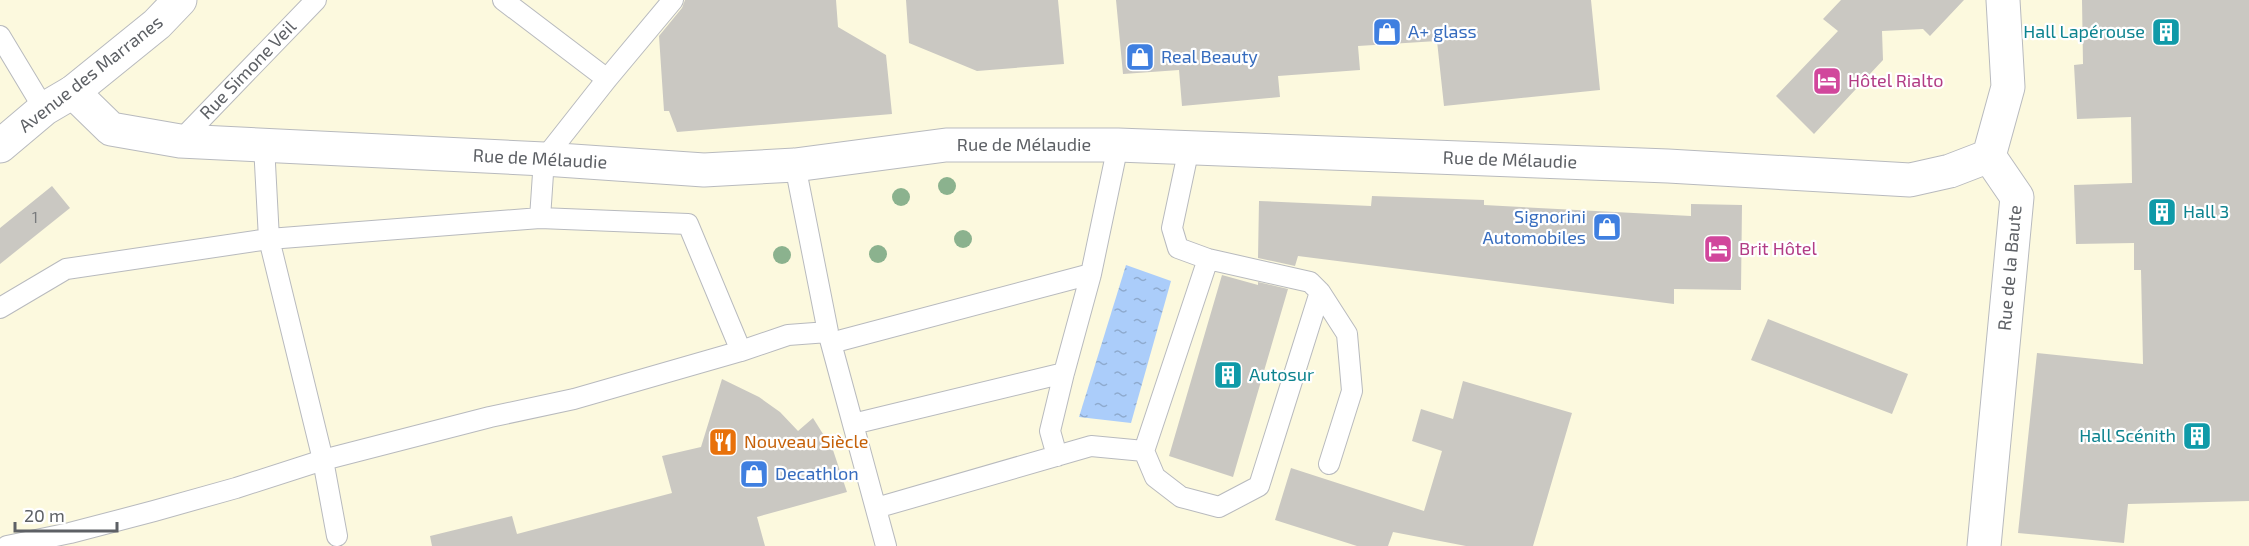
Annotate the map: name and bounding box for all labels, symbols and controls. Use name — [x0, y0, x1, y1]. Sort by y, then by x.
street label: Avenue des Marranes — [14, 10, 167, 136]
street label: Rue Simone Veil — [195, 15, 300, 123]
shop icon: A+ glass — [1371, 16, 1403, 48]
building icon: Hall Lapérouse — [2150, 16, 2182, 48]
place label: A+ glass — [1408, 20, 1477, 42]
place label: Hall Lapérouse — [2023, 20, 2145, 42]
shop icon: Real Beauty — [1124, 41, 1156, 73]
place label: Real Beauty — [1161, 45, 1258, 67]
hotel icon: Hôtel Rialto — [1811, 65, 1843, 97]
place label: Hôtel Rialto — [1848, 69, 1943, 91]
street label: Rue de Mélaudie — [957, 133, 1091, 155]
street label: Rue de Mélaudie — [472, 143, 608, 173]
street label: Rue de Mélaudie — [1442, 146, 1578, 172]
building icon: Hall 3 — [2146, 196, 2178, 228]
place label: Hall 3 — [2183, 200, 2229, 222]
street label: Rue de la Baute — [1993, 204, 2025, 332]
place label: Signorini Automobiles — [1483, 205, 1586, 248]
house number: 1 — [32, 208, 38, 226]
shop icon: Signorini Automobiles — [1591, 211, 1623, 243]
hotel icon: Brit Hôtel — [1702, 233, 1734, 265]
place label: Brit Hôtel — [1739, 237, 1817, 259]
building icon: Autosur — [1212, 359, 1244, 391]
place label: Autosur — [1249, 363, 1314, 385]
building icon: Hall Scénith — [2181, 420, 2213, 452]
place label: Hall Scénith — [2079, 424, 2176, 446]
restaurant icon: Nouveau Siècle — [707, 426, 739, 458]
place label: Nouveau Siècle — [744, 430, 868, 452]
shop icon: Decathlon — [738, 458, 770, 490]
place label: Decathlon — [775, 462, 859, 484]
scale bar — [15, 495, 117, 533]
text: 20 m — [24, 504, 65, 526]

